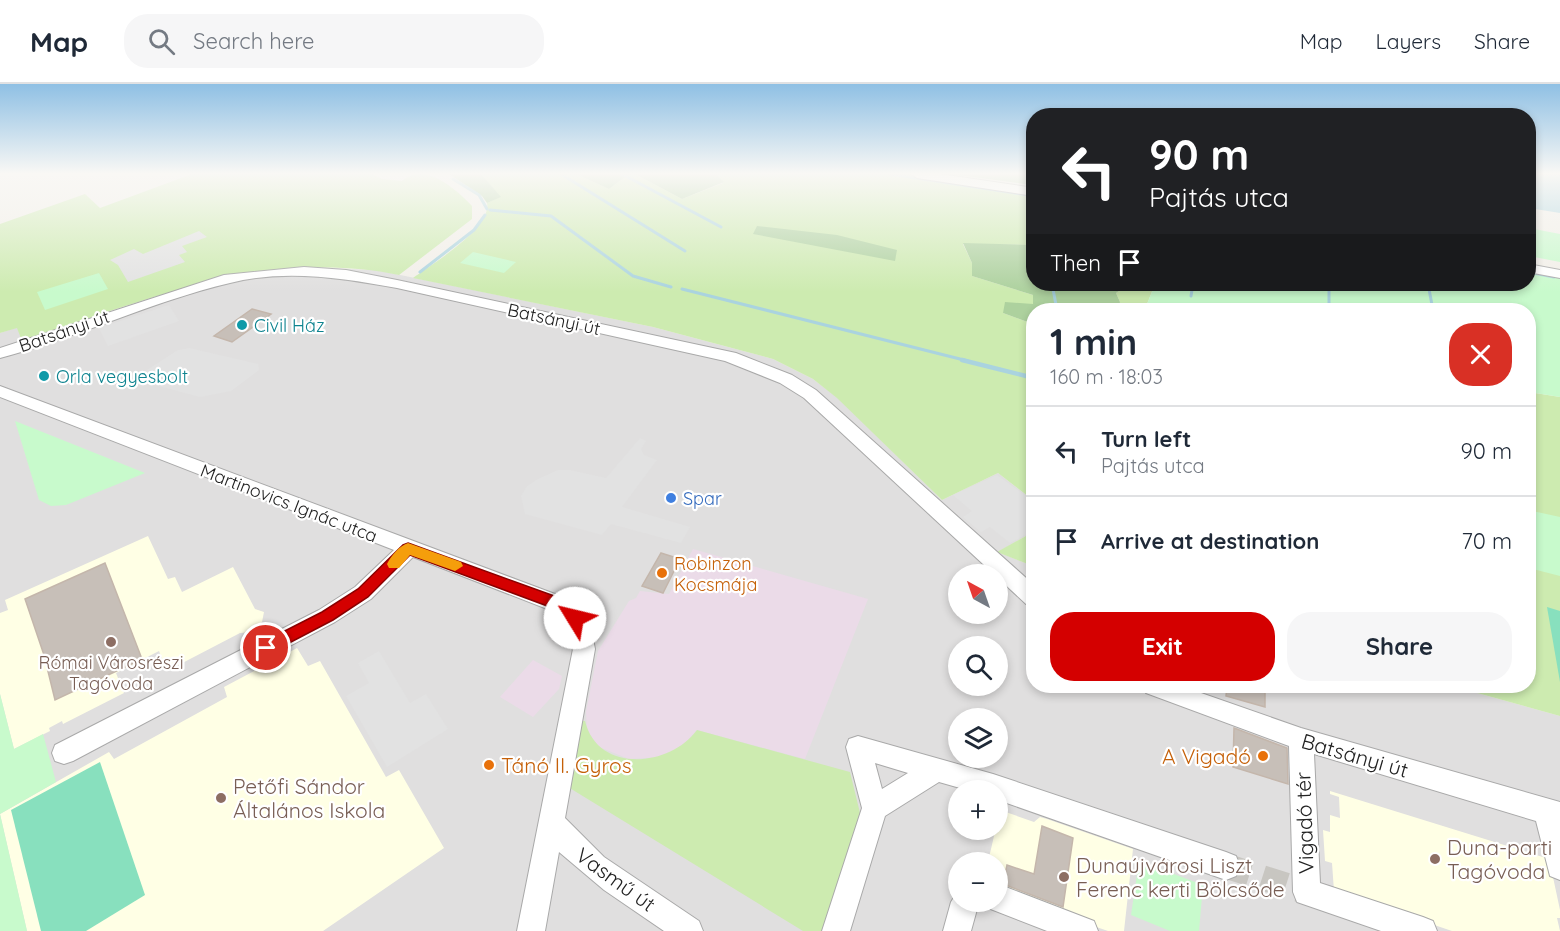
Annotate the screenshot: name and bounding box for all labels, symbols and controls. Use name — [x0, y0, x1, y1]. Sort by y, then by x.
search box — [124, 14, 544, 68]
text: Map — [30, 24, 88, 59]
icon: search — [145, 25, 178, 58]
text: Search here — [193, 27, 315, 55]
text: Map — [1300, 28, 1343, 54]
text: Layers — [1376, 28, 1441, 54]
text: Share — [1474, 28, 1530, 54]
text: 90 m — [1149, 128, 1249, 181]
icon: left — [1050, 132, 1128, 210]
text: Pajtás utca — [1149, 180, 1289, 214]
icon: arrive — [1113, 246, 1146, 279]
text: Then — [1050, 249, 1101, 277]
street label: Batsányi út — [506, 298, 602, 340]
street label: Batsányi út — [16, 305, 112, 357]
place label: Civil Ház — [254, 314, 325, 337]
marker: Civil Ház — [235, 318, 249, 332]
text: 1 min — [1050, 319, 1137, 364]
button: close — [1449, 323, 1512, 386]
text: 160 m · 18:03 — [1050, 364, 1163, 389]
place label: Orla vegyesbolt — [56, 365, 188, 388]
marker: Orla vegyesbolt — [37, 369, 51, 383]
text: Turn left — [1101, 425, 1191, 453]
icon: left — [1050, 435, 1083, 468]
text: 90 m — [1461, 437, 1512, 465]
text: Pajtás utca — [1101, 453, 1205, 478]
street label: Martinovics Ignác utca — [197, 459, 381, 547]
place label: Spar — [683, 487, 722, 510]
marker: Spar — [664, 491, 678, 505]
icon: arrive — [1050, 525, 1083, 558]
text: Arrive at destination — [1101, 527, 1319, 555]
text: 70 m — [1462, 527, 1512, 555]
place label: Robinzon Kocsmája — [674, 552, 758, 596]
north arrow — [948, 564, 1008, 624]
map controls — [948, 564, 1008, 912]
marker: Robinzon Kocsmája — [655, 566, 669, 580]
position arrow — [543, 586, 607, 650]
button: Exit — [1050, 612, 1275, 681]
button: Share — [1287, 612, 1512, 681]
pin — [240, 622, 291, 673]
icon: arrive — [249, 631, 282, 664]
marker: Római Városrészi Tagóvoda — [104, 635, 118, 649]
button: search — [948, 636, 1008, 696]
place label: Római Városrészi Tagóvoda — [38, 651, 184, 695]
button: layers — [948, 708, 1008, 768]
street label: Batsányi út — [1299, 727, 1411, 783]
place label: A Vigadó — [1162, 743, 1251, 769]
marker: A Vigadó — [1256, 749, 1270, 763]
place label: Tánó II. Gyros — [501, 752, 632, 778]
marker: Tánó II. Gyros — [482, 758, 496, 772]
street label: Vigadó tér — [1289, 771, 1319, 875]
place label: Petőfi Sándor Általános Iskola — [233, 773, 385, 823]
button: + — [948, 780, 1008, 840]
marker: Petőfi Sándor Általános Iskola — [214, 791, 228, 805]
place label: Duna-parti Tagóvoda — [1447, 834, 1552, 884]
street label: Vasmű út — [571, 841, 661, 917]
button: − — [948, 852, 1008, 912]
place label: Dunaújvárosi Liszt Ferenc kerti Bölcsőde — [1076, 852, 1285, 902]
marker: Duna-parti Tagóvoda — [1428, 852, 1442, 866]
marker: Dunaújvárosi Liszt Ferenc kerti Bölcsőde — [1057, 870, 1071, 884]

